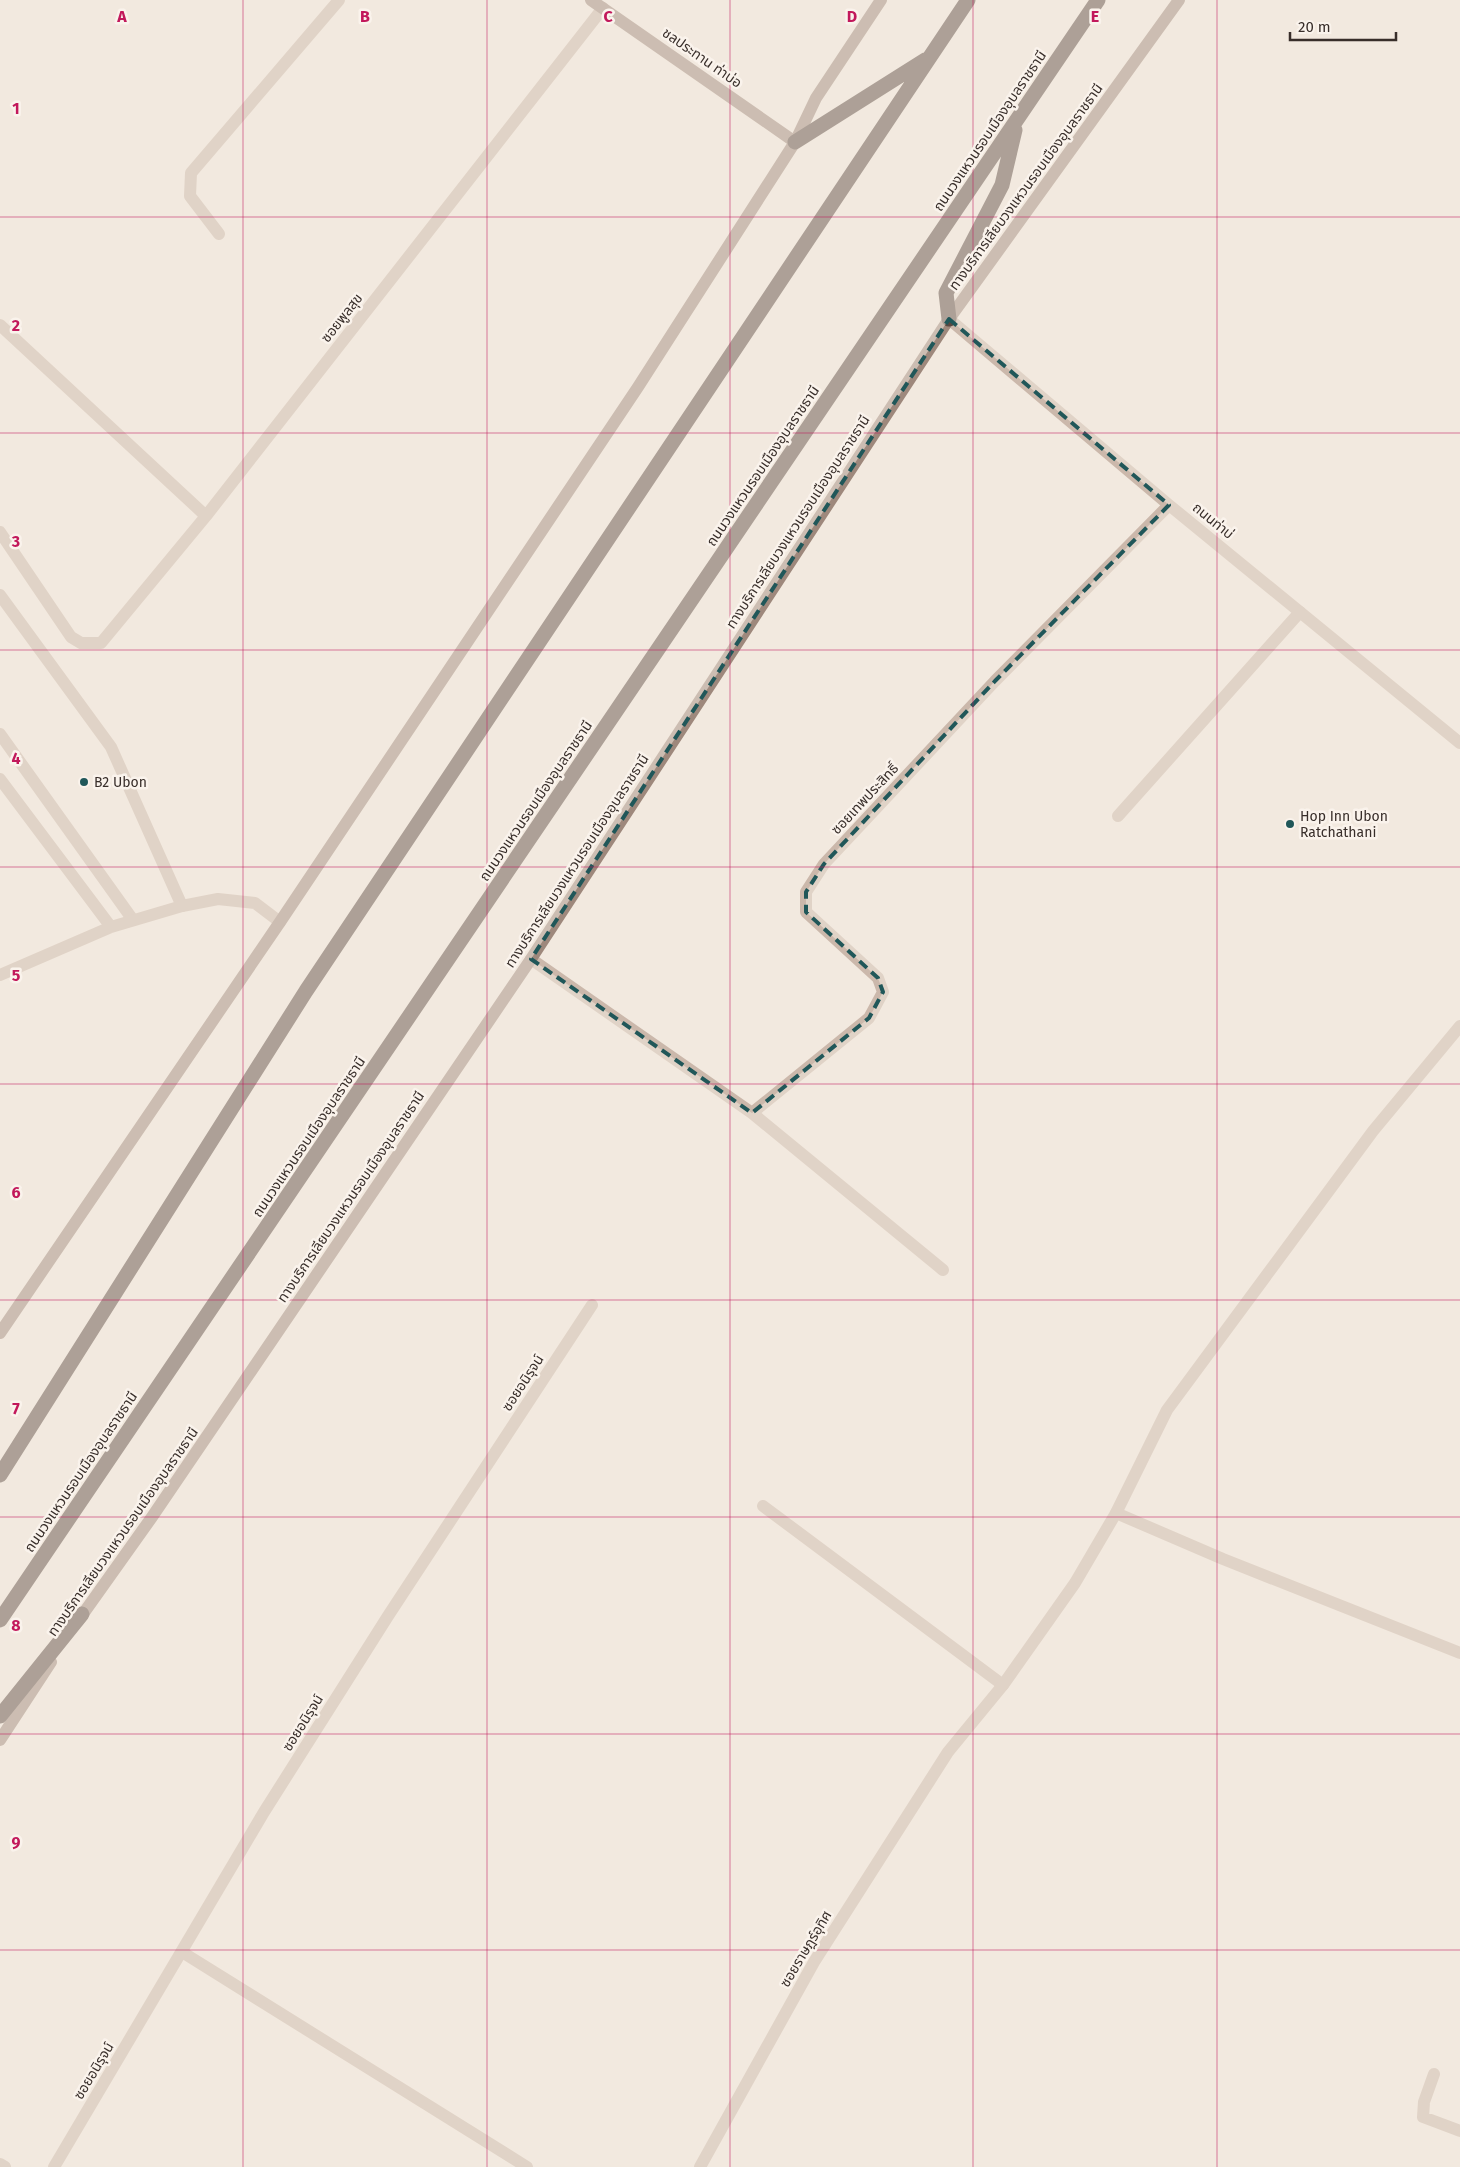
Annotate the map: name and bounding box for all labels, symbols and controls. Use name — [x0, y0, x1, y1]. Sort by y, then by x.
text: A — [116, 7, 127, 26]
text: B — [360, 7, 370, 26]
text: C — [603, 7, 613, 26]
text: D — [847, 7, 857, 26]
text: E — [1091, 7, 1099, 26]
scale bar — [1290, 10, 1396, 42]
text: 20 m — [1298, 18, 1331, 36]
street label: ชลประทาน ท่าบ่อ — [659, 24, 745, 92]
street label: ถนนวงแหวนรอบเมืองอุบลราชธานี — [930, 48, 1050, 214]
street label: ทางบริการเลียบวงแหวนรอบเมืองอุบลราชธานี — [945, 81, 1107, 293]
text: 1 — [12, 99, 20, 118]
street label: ซอยพูลสุข — [318, 290, 366, 346]
text: 2 — [12, 316, 20, 335]
street label: ถนนวงแหวนรอบเมืองอุบลราชธานี — [703, 383, 823, 549]
street label: ทางบริการเลียบวงแหวนรอบเมืองอุบลราชธานี — [723, 412, 873, 632]
street label: ถนนท่าบ่ — [1189, 499, 1237, 543]
text: 3 — [11, 532, 20, 551]
street label: ถนนวงแหวนรอบเมืองอุบลราชธานี — [476, 718, 596, 884]
text: 4 — [11, 749, 21, 768]
street label: ทางบริการเลียบวงแหวนรอบเมืองอุบลราชธานี — [502, 751, 652, 971]
street label: ซอยเทพประสิทธิ์ — [828, 760, 902, 838]
place label: B2 Ubon — [94, 774, 147, 791]
marker: B2 Ubon — [78, 776, 90, 788]
place label: Hop Inn Ubon Ratchathani — [1300, 808, 1388, 841]
marker: Hop Inn Ubon Ratchathani — [1284, 818, 1296, 830]
text: 5 — [12, 966, 21, 985]
street label: ถนนวงแหวนรอบเมืองอุบลราชธานี — [249, 1054, 369, 1220]
street label: ทางบริการเลียบวงแหวนรอบเมืองอุบลราชธานี — [274, 1088, 428, 1306]
text: 6 — [11, 1183, 21, 1202]
street label: ซอยอนิรุจน์ — [499, 1352, 547, 1414]
street label: ถนนวงแหวนรอบเมืองอุบลราชธานี — [21, 1389, 141, 1555]
text: 7 — [12, 1399, 20, 1418]
street label: ทางบริการเลียบวงแหวนรอบเมืองอุบลราชธานี — [44, 1424, 202, 1640]
text: 8 — [11, 1616, 21, 1635]
street label: ซอยอนิรุจน์ — [279, 1692, 327, 1754]
text: 9 — [12, 1833, 21, 1852]
street label: ซอยราษฎร์อุทิศ — [777, 1907, 836, 1990]
street label: ซอยอนิรุจน์ — [70, 2039, 118, 2103]

